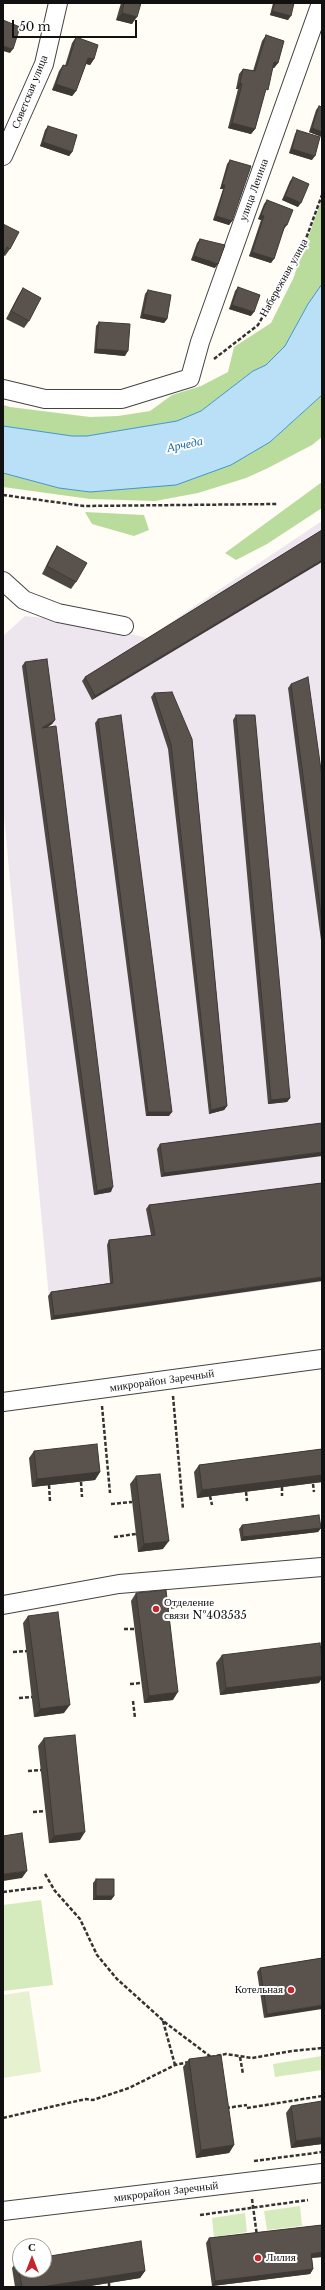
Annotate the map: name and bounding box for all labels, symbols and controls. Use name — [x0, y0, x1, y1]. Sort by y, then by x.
scale bar — [14, 12, 139, 38]
text: 50 m — [19, 19, 51, 34]
street label: Советская улица — [9, 53, 51, 131]
street label: улица Ленина — [237, 157, 271, 223]
street label: Набережная улица — [257, 237, 311, 319]
water label: Арчеда — [166, 434, 204, 456]
street label: микрорайон Заречный — [109, 1367, 215, 1395]
place label: Отделение связи №403535 — [164, 1596, 247, 1622]
marker: Отделение связи №403535 — [151, 1604, 161, 1614]
place label: Котельная — [235, 1983, 283, 1997]
marker: Котельная — [286, 1985, 296, 1995]
street label: микрорайон Заречный — [113, 2179, 219, 2205]
north arrow — [12, 2238, 52, 2278]
text: С — [28, 2240, 36, 2254]
place label: Лилия — [266, 2251, 296, 2265]
marker: Лилия — [253, 2253, 263, 2263]

